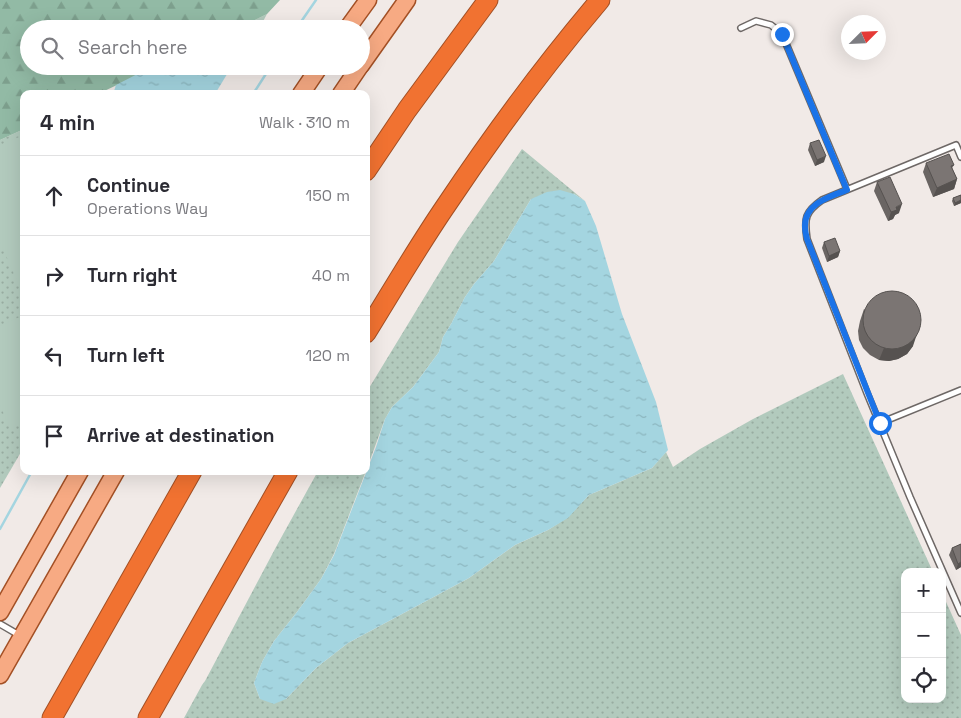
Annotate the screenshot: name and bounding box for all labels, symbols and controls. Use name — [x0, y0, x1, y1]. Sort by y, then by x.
north arrow — [841, 15, 886, 60]
search box — [20, 20, 370, 75]
route end — [771, 23, 794, 46]
icon: search — [38, 34, 66, 62]
text: Search here — [78, 35, 188, 60]
text: 4 min — [40, 109, 95, 136]
text: Walk · 310 m — [259, 112, 350, 133]
text: Continue — [87, 173, 170, 198]
icon: ahead — [40, 182, 68, 210]
text: 150 m — [306, 185, 350, 206]
text: Operations Way — [87, 198, 208, 219]
icon: right — [40, 262, 68, 290]
text: Turn right — [87, 263, 177, 288]
text: 40 m — [312, 265, 350, 286]
icon: left — [40, 342, 68, 370]
text: Turn left — [87, 343, 165, 368]
text: 120 m — [306, 345, 350, 366]
route start — [869, 412, 892, 435]
icon: arrive — [40, 422, 68, 450]
text: Arrive at destination — [87, 423, 275, 448]
map controls — [901, 568, 946, 703]
button: + — [901, 568, 946, 613]
button: − — [901, 613, 946, 658]
button: locate — [901, 658, 946, 703]

